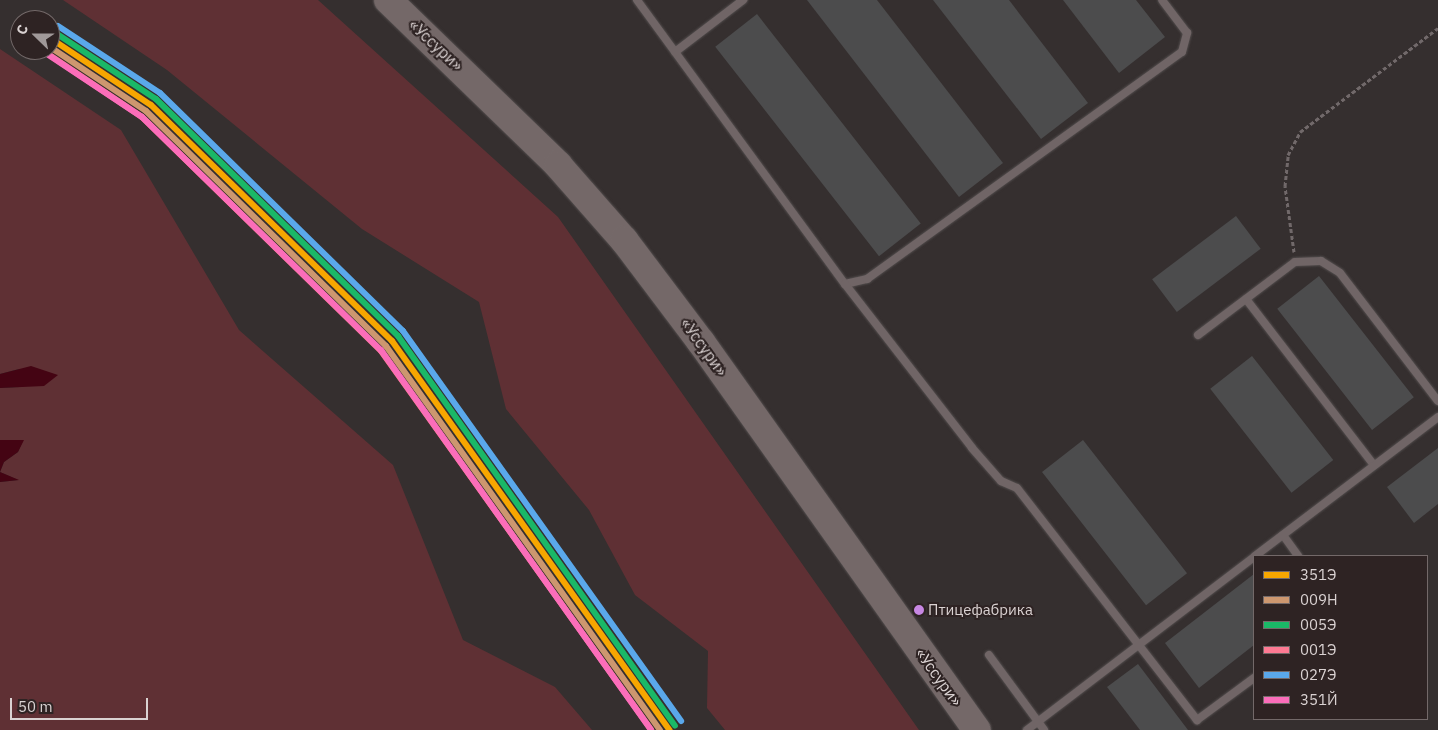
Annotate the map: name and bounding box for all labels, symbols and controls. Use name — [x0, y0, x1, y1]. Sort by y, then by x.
north arrow — [10, 10, 60, 60]
street label: «Уссури» — [405, 15, 467, 75]
text: С — [12, 22, 32, 37]
street label: «Уссури» — [677, 314, 731, 380]
legend — [1253, 555, 1428, 720]
text: 351Э — [1300, 565, 1336, 584]
text: 009Н — [1300, 590, 1338, 609]
place label: Птицефабрика — [928, 601, 1033, 619]
marker: Птицефабрика — [914, 605, 924, 615]
text: 005Э — [1300, 615, 1336, 634]
text: 001Э — [1300, 640, 1336, 659]
street label: «Уссури» — [912, 644, 966, 710]
text: 027Э — [1300, 665, 1336, 684]
scale bar — [12, 688, 150, 720]
text: 351Й — [1300, 690, 1338, 709]
text: 50 m — [18, 697, 53, 716]

